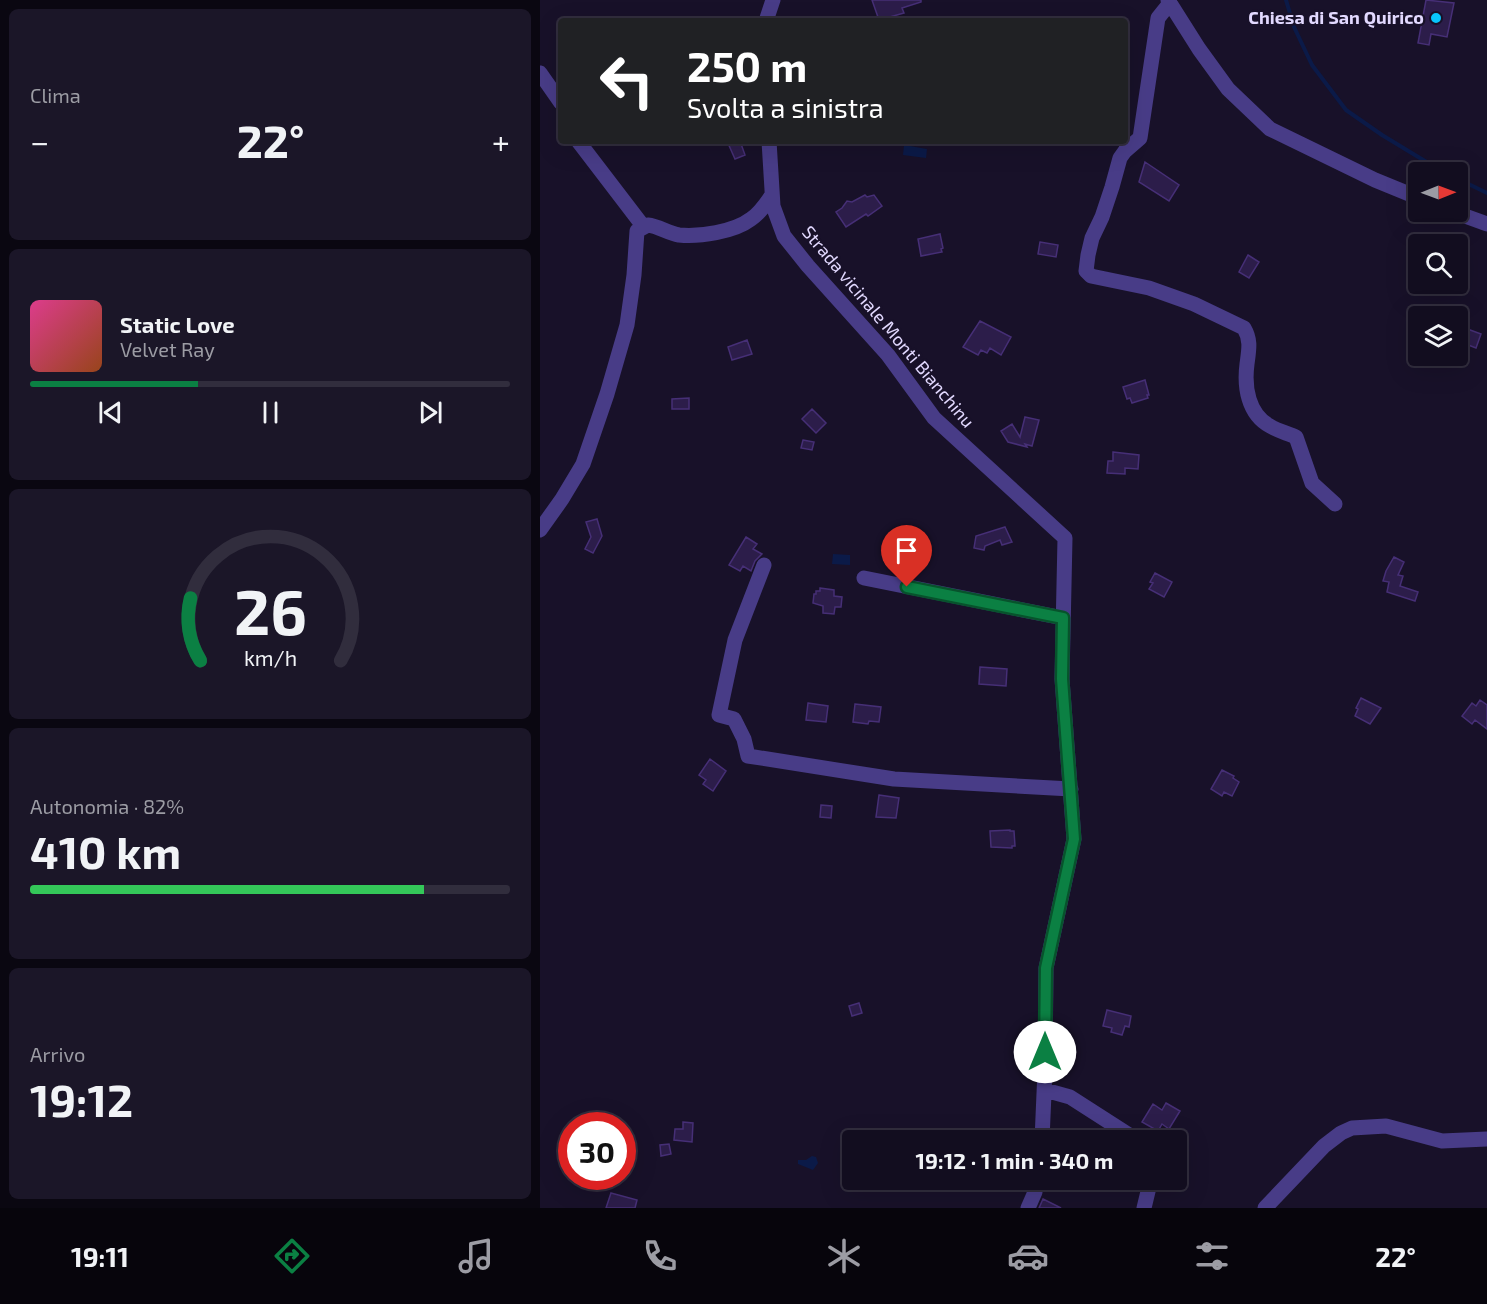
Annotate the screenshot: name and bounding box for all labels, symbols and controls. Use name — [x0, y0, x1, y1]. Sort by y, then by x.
place label: Chiesa di San Quirico — [1248, 6, 1424, 28]
marker: Chiesa di San Quirico — [1429, 11, 1443, 25]
text: 250 m — [687, 40, 807, 90]
icon: left — [588, 42, 666, 120]
text: Clima — [30, 83, 81, 107]
text: Svolta a sinistra — [687, 91, 884, 123]
text: 22° — [237, 113, 304, 167]
text: − — [30, 121, 49, 161]
text: + — [492, 121, 510, 161]
north arrow — [1408, 162, 1468, 222]
map controls — [1408, 162, 1468, 366]
street label: Strada vicinale Monti Bianchinu — [798, 221, 980, 432]
button: search — [1408, 234, 1468, 294]
button: layers — [1408, 306, 1468, 366]
text: Static Love — [120, 311, 235, 337]
text: Velvet Ray — [120, 337, 215, 361]
icon: previous — [94, 396, 127, 429]
icon: pause — [254, 396, 287, 429]
icon: next — [414, 396, 447, 429]
pin — [881, 525, 932, 587]
icon: arrive — [890, 534, 923, 567]
text: 26 — [233, 573, 307, 648]
text: km/h — [243, 645, 297, 670]
text: Autonomia · 82% — [30, 794, 184, 818]
text: 410 km — [30, 824, 181, 878]
position arrow — [1013, 1020, 1077, 1084]
text: Arrivo — [30, 1042, 85, 1066]
text: 19:12 — [30, 1072, 133, 1126]
speed limit sign: 30 — [558, 1112, 636, 1190]
text: 19:12 · 1 min · 340 m — [916, 1147, 1113, 1173]
icon: directions — [271, 1235, 313, 1277]
icon: music — [455, 1235, 497, 1277]
icon: phone — [639, 1235, 681, 1277]
icon: climate — [823, 1235, 865, 1277]
icon: car — [1007, 1235, 1049, 1277]
icon: filters — [1191, 1235, 1233, 1277]
text: 19:11 — [71, 1240, 129, 1272]
text: 22° — [1375, 1240, 1416, 1272]

